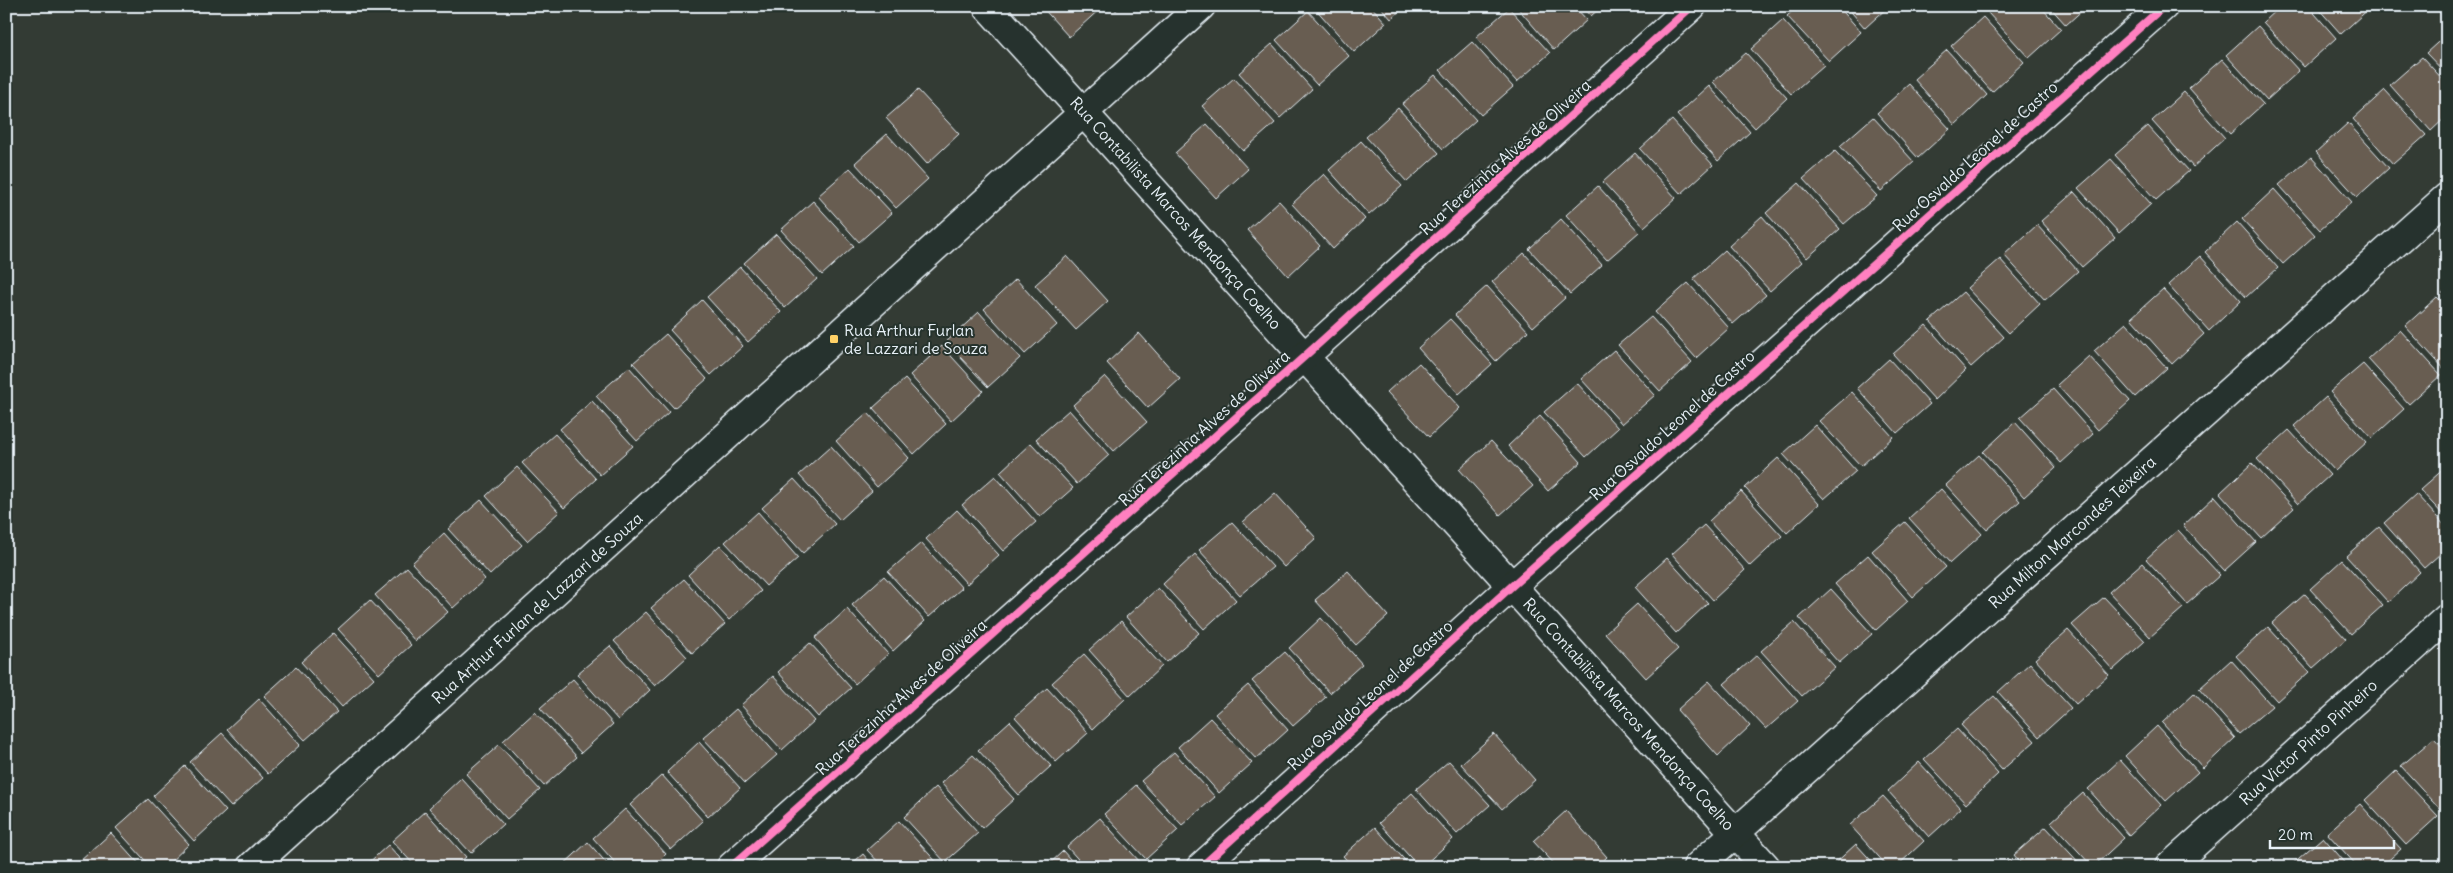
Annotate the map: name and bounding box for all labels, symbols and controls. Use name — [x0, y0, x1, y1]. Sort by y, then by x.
street label: Rua Terezinha Alves de Oliveira — [1415, 75, 1595, 239]
street label: Rua Osvaldo Leonel de Castro — [1888, 77, 2062, 235]
street label: Rua Contabilista Marcos Mendonça Coelho — [1066, 93, 1286, 333]
place label: Rua Arthur Furlan de Lazzari de Souza — [844, 320, 987, 358]
marker: Rua Arthur Furlan de Lazzari de Souza — [828, 333, 840, 345]
street label: Rua Terezinha Alves de Oliveira — [1114, 346, 1294, 510]
street label: Rua Osvaldo Leonel de Castro — [1585, 346, 1759, 504]
street label: Rua Milton Marcondes Teixeira — [1984, 452, 2160, 612]
street label: Rua Arthur Furlan de Lazzari de Souza — [427, 508, 647, 708]
street label: Rua Contabilista Marcos Mendonça Coelho — [1519, 594, 1739, 834]
street label: Rua Terezinha Alves de Oliveira — [811, 615, 991, 779]
street label: Rua Osvaldo Leonel de Castro — [1283, 616, 1457, 774]
street label: Rua Victor Pinto Pinheiro — [2235, 675, 2381, 809]
scale bar — [2270, 818, 2394, 850]
text: 20 m — [2278, 825, 2313, 844]

